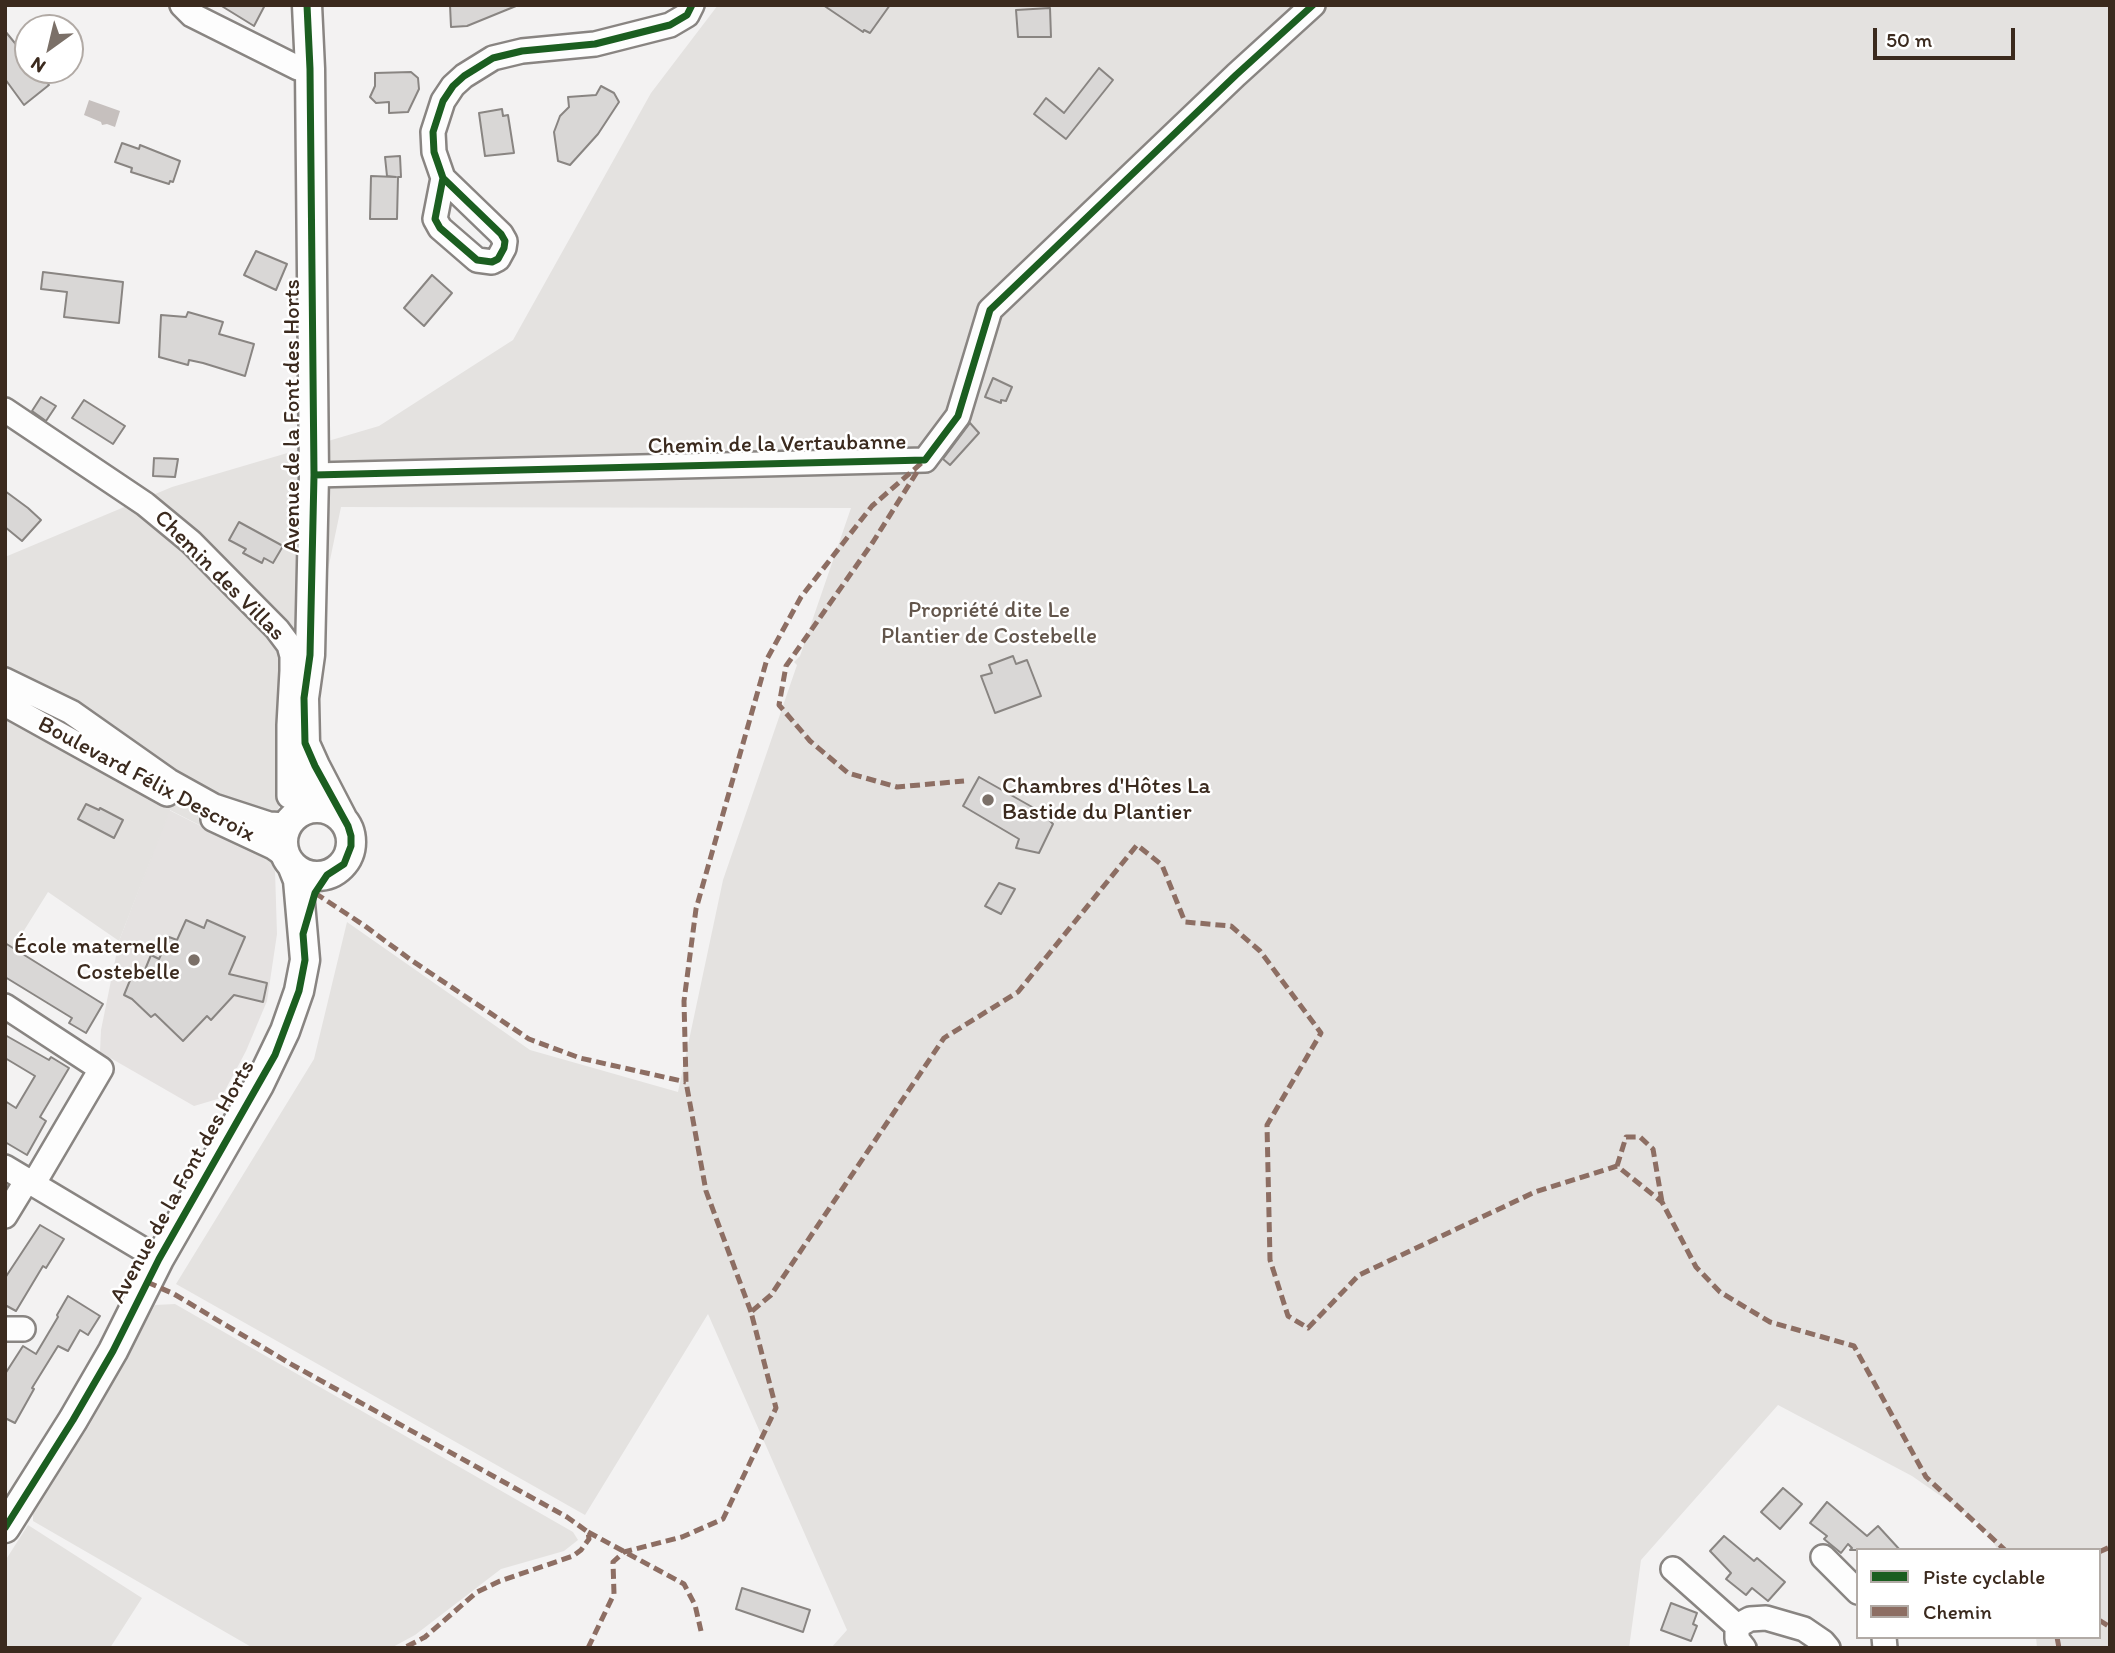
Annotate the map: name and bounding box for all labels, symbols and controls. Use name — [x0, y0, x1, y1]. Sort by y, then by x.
north arrow — [14, 14, 84, 84]
scale bar — [1877, 14, 2019, 58]
text: 50 m — [1886, 27, 1932, 52]
text: N — [26, 52, 50, 78]
street label: Avenue de la Font des Horts — [279, 279, 307, 553]
street label: Chemin de la Vertaubanne — [647, 429, 907, 461]
street label: Chemin des Villas — [148, 505, 290, 647]
park label: Propriété dite Le Plantier de Costebelle — [881, 597, 1097, 651]
street label: Boulevard Félix Descroix — [33, 711, 259, 849]
place label: Chambres d'Hôtes La Bastide du Plantier — [1002, 773, 1211, 827]
marker: Chambres d'Hôtes La Bastide du Plantier — [980, 792, 996, 808]
place label: École maternelle Costebelle — [14, 933, 180, 987]
marker: École maternelle Costebelle — [186, 952, 202, 968]
street label: Avenue de la Font des Horts — [105, 1056, 261, 1308]
legend — [1856, 1548, 2101, 1639]
text: Piste cyclable — [1923, 1564, 2045, 1589]
text: Chemin — [1923, 1599, 1992, 1624]

